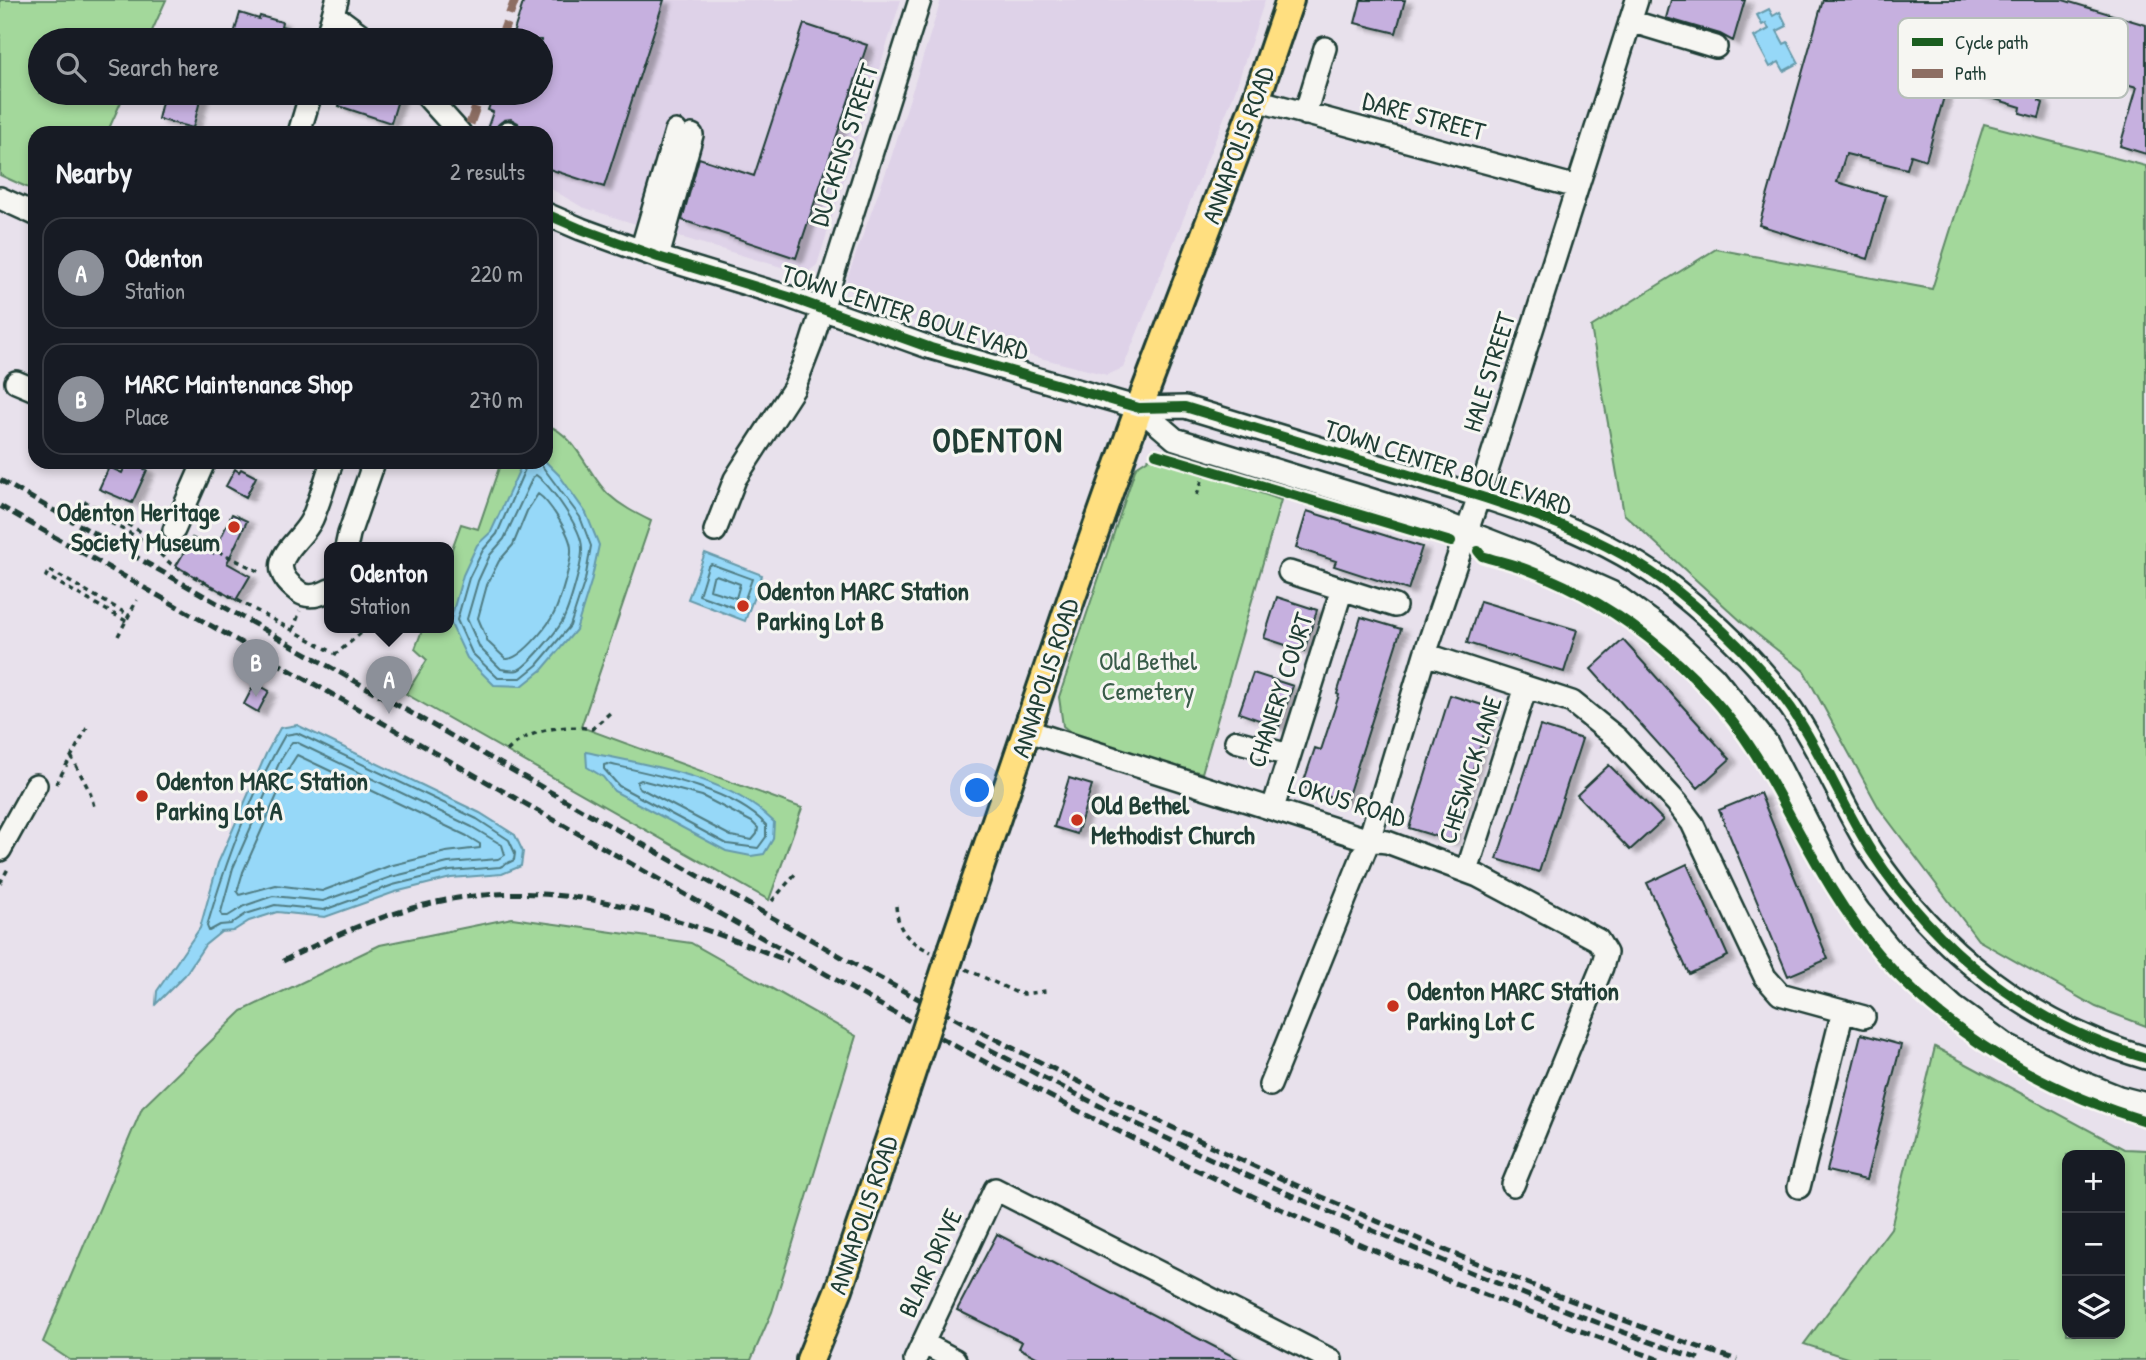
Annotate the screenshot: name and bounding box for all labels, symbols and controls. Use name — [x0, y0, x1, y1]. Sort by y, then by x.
legend — [1898, 18, 2128, 98]
search box — [28, 28, 553, 105]
text: Cycle path — [1955, 29, 2028, 55]
icon: search — [52, 48, 90, 86]
text: Search here — [108, 49, 219, 84]
street label: DUCKENS STREET — [801, 58, 887, 231]
text: Path — [1955, 60, 1986, 86]
street label: ANNAPOLIS ROAD — [1193, 61, 1282, 228]
street label: DARE STREET — [1359, 82, 1490, 149]
text: Nearby — [56, 152, 132, 192]
text: 2 results — [450, 156, 525, 187]
text: Odenton — [125, 240, 203, 275]
street label: TOWN CENTER BOULEVARD — [777, 255, 1034, 368]
text: A — [75, 258, 87, 289]
text: 220 m — [470, 258, 523, 289]
text: Station — [125, 275, 185, 306]
street label: HALE STREET — [1454, 307, 1523, 436]
text: MARC Maintenance Shop — [125, 366, 352, 401]
text: B — [75, 384, 87, 415]
text: 270 m — [470, 384, 523, 415]
text: Place — [125, 401, 169, 432]
street label: TOWN CENTER BOULEVARD — [1320, 410, 1577, 523]
district label: ODENTON — [932, 418, 1064, 462]
place label: Odenton Heritage Society Museum — [57, 494, 221, 560]
marker: Odenton Heritage Society Museum — [226, 519, 242, 535]
popup — [324, 542, 454, 633]
text: Odenton — [350, 555, 428, 590]
place label: Odenton MARC Station Parking Lot B — [757, 573, 969, 639]
text: Station — [350, 590, 410, 621]
street label: ANNAPOLIS ROAD — [1002, 593, 1087, 762]
marker: Odenton MARC Station Parking Lot B — [735, 598, 751, 614]
street label: CHANERY COURT — [1238, 607, 1321, 772]
pin: B — [233, 639, 279, 697]
park label: Old Bethel Cemetery — [1099, 643, 1197, 708]
pin: A — [366, 656, 412, 714]
street label: CHESWICK LANE — [1429, 691, 1510, 848]
place label: Odenton MARC Station Parking Lot A — [156, 763, 368, 829]
street label: LOKUS ROAD — [1284, 766, 1411, 835]
your location — [960, 773, 994, 807]
place label: Old Bethel Methodist Church — [1091, 787, 1255, 852]
marker: Odenton MARC Station Parking Lot A — [134, 788, 150, 804]
marker: Old Bethel Methodist Church — [1069, 812, 1085, 828]
place label: Odenton MARC Station Parking Lot C — [1407, 973, 1619, 1039]
marker: Odenton MARC Station Parking Lot C — [1385, 998, 1401, 1014]
street label: ANNAPOLIS ROAD — [819, 1131, 906, 1299]
map controls — [2062, 1150, 2125, 1339]
button: + — [2062, 1150, 2125, 1213]
street label: BLAIR DRIVE — [889, 1202, 970, 1323]
button: − — [2062, 1213, 2125, 1276]
button: layers — [2062, 1276, 2125, 1339]

